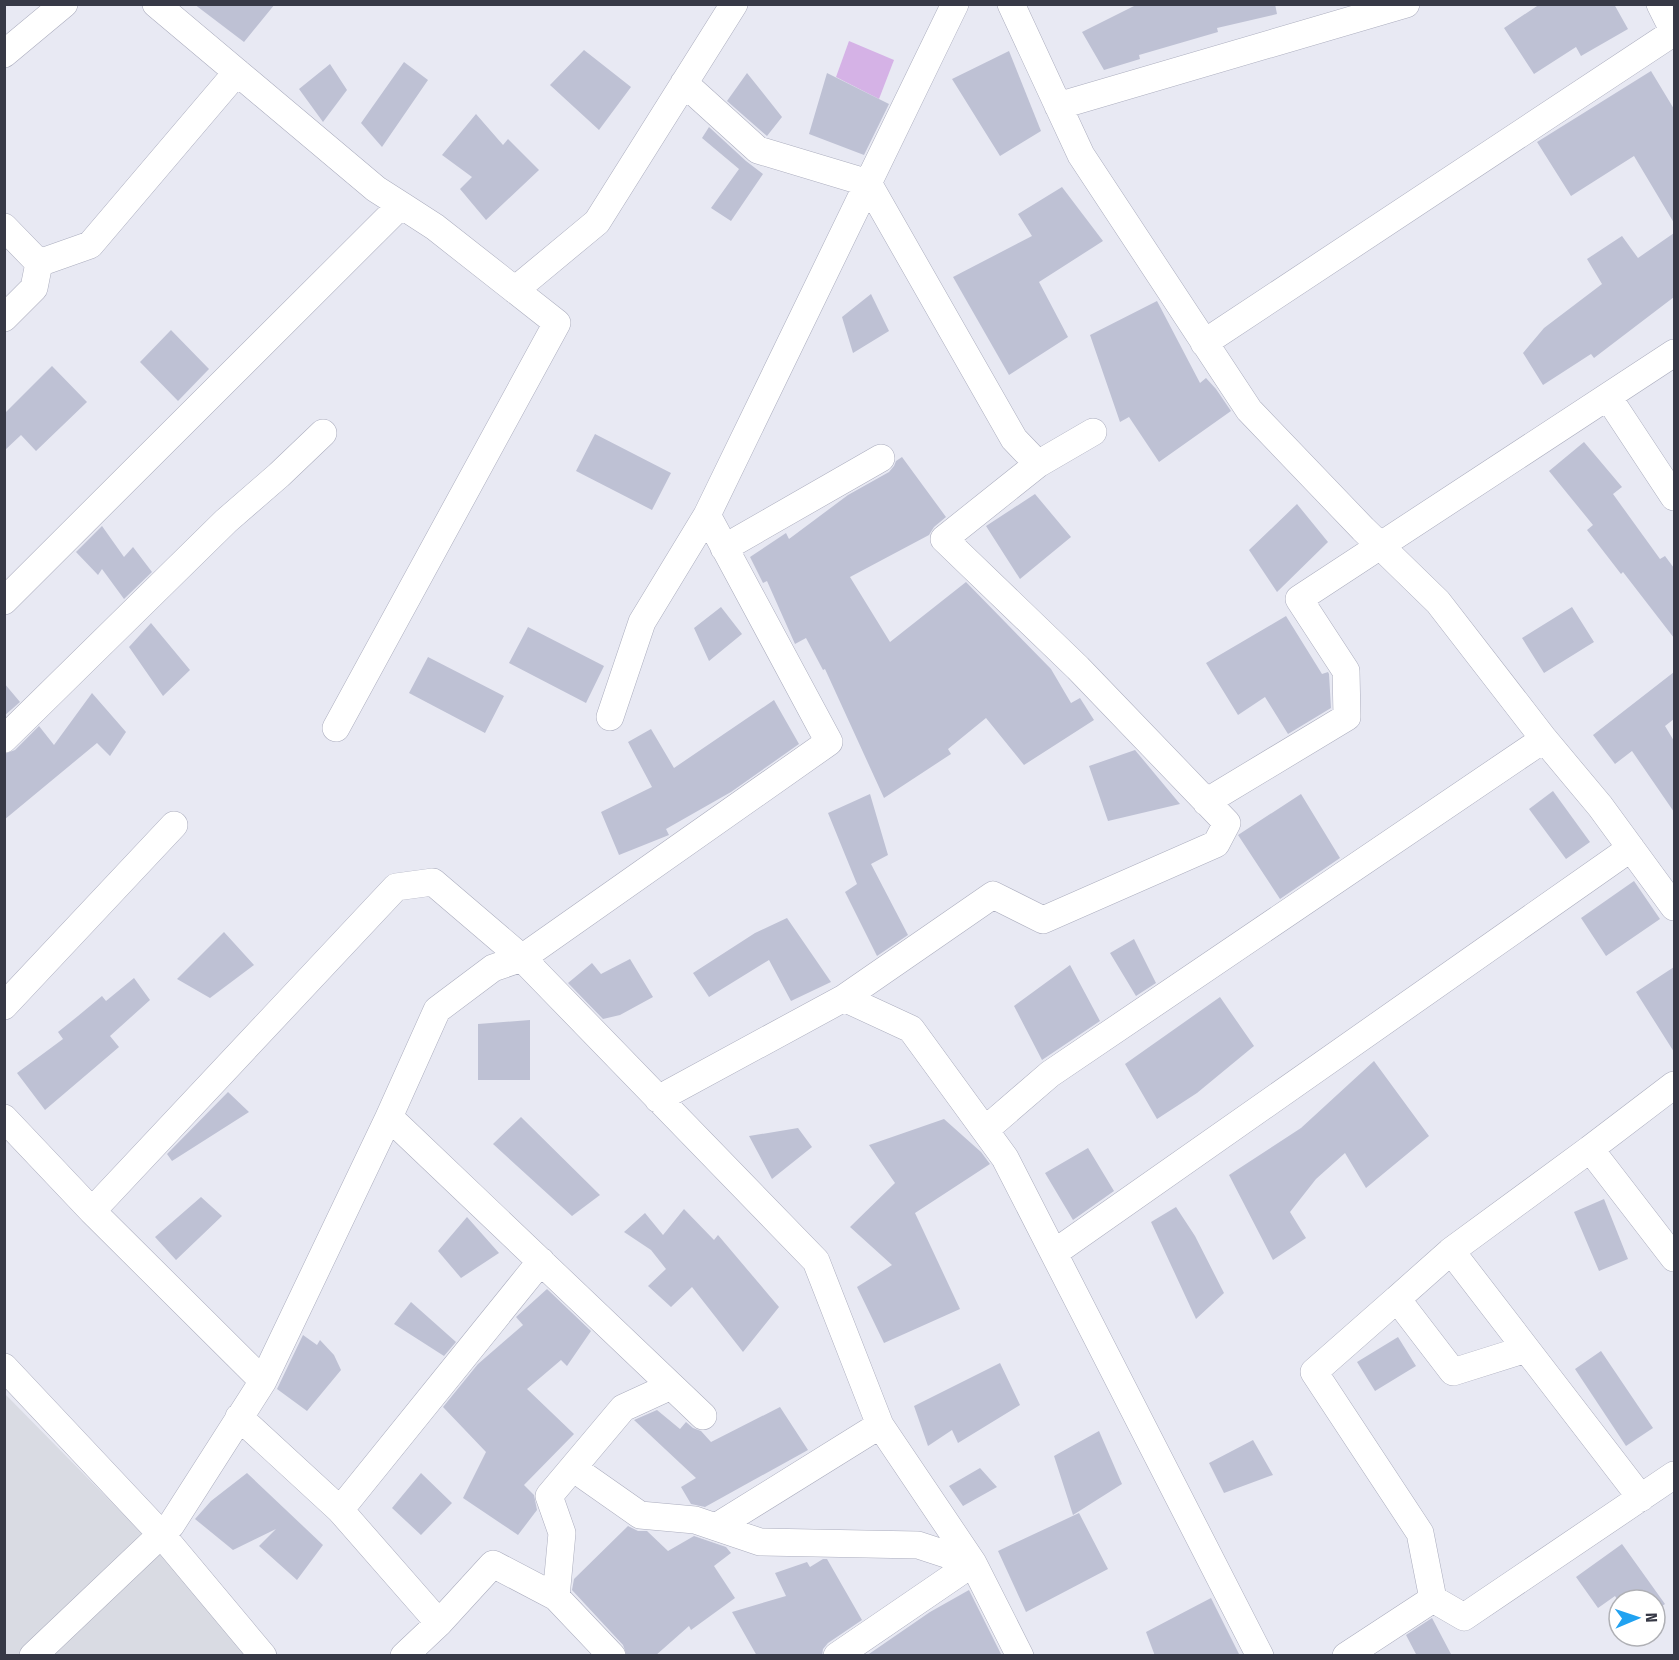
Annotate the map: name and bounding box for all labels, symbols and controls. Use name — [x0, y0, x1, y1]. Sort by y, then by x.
north arrow — [1607, 1588, 1667, 1648]
text: N — [1642, 1612, 1661, 1623]

